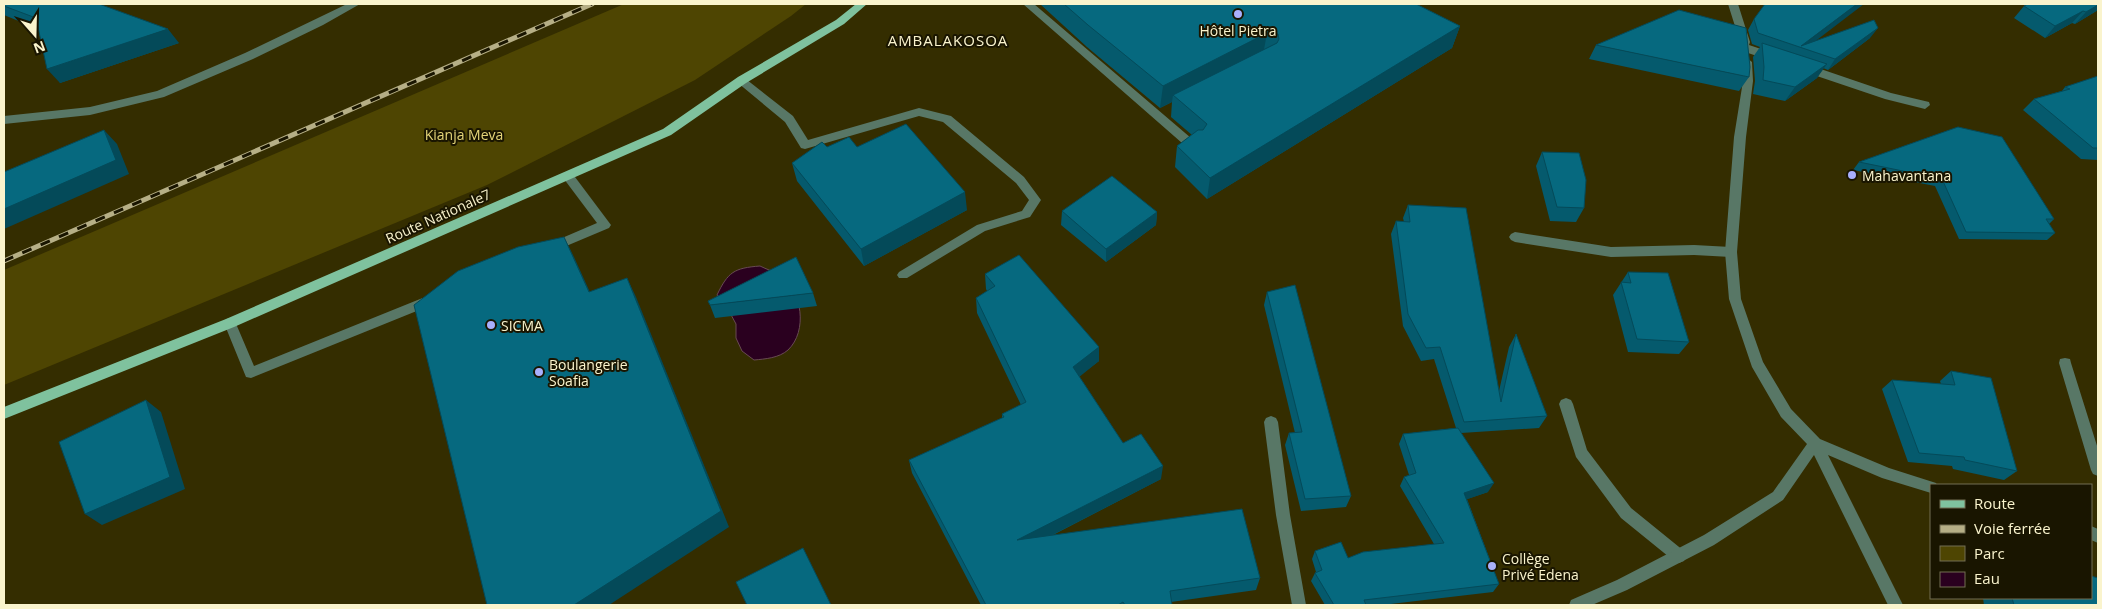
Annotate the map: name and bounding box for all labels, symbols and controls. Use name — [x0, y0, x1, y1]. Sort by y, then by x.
marker: Hôtel Pietra — [1232, 8, 1244, 20]
north arrow — [10, 10, 60, 60]
place label: Hôtel Pietra — [1199, 21, 1277, 40]
district label: AMBALAKOSOA — [888, 30, 1008, 50]
text: N — [31, 37, 48, 59]
park label: Kianja Meva — [425, 125, 503, 144]
place label: Mahavantana — [1862, 166, 1951, 185]
marker: Mahavantana — [1846, 169, 1858, 181]
street label: Route Nationale7 — [382, 184, 494, 248]
place label: SICMA — [501, 316, 543, 335]
marker: SICMA — [485, 319, 497, 331]
place label: Boulangerie Soafia — [549, 355, 628, 390]
marker: Boulangerie Soafia — [533, 366, 545, 378]
legend — [1930, 484, 2092, 599]
text: Route — [1974, 493, 2015, 513]
text: Voie ferrée — [1974, 518, 2051, 538]
text: Parc — [1974, 543, 2005, 563]
place label: Collège Privé Edena — [1502, 549, 1579, 584]
marker: Collège Privé Edena — [1486, 560, 1498, 572]
text: Eau — [1974, 568, 2000, 588]

